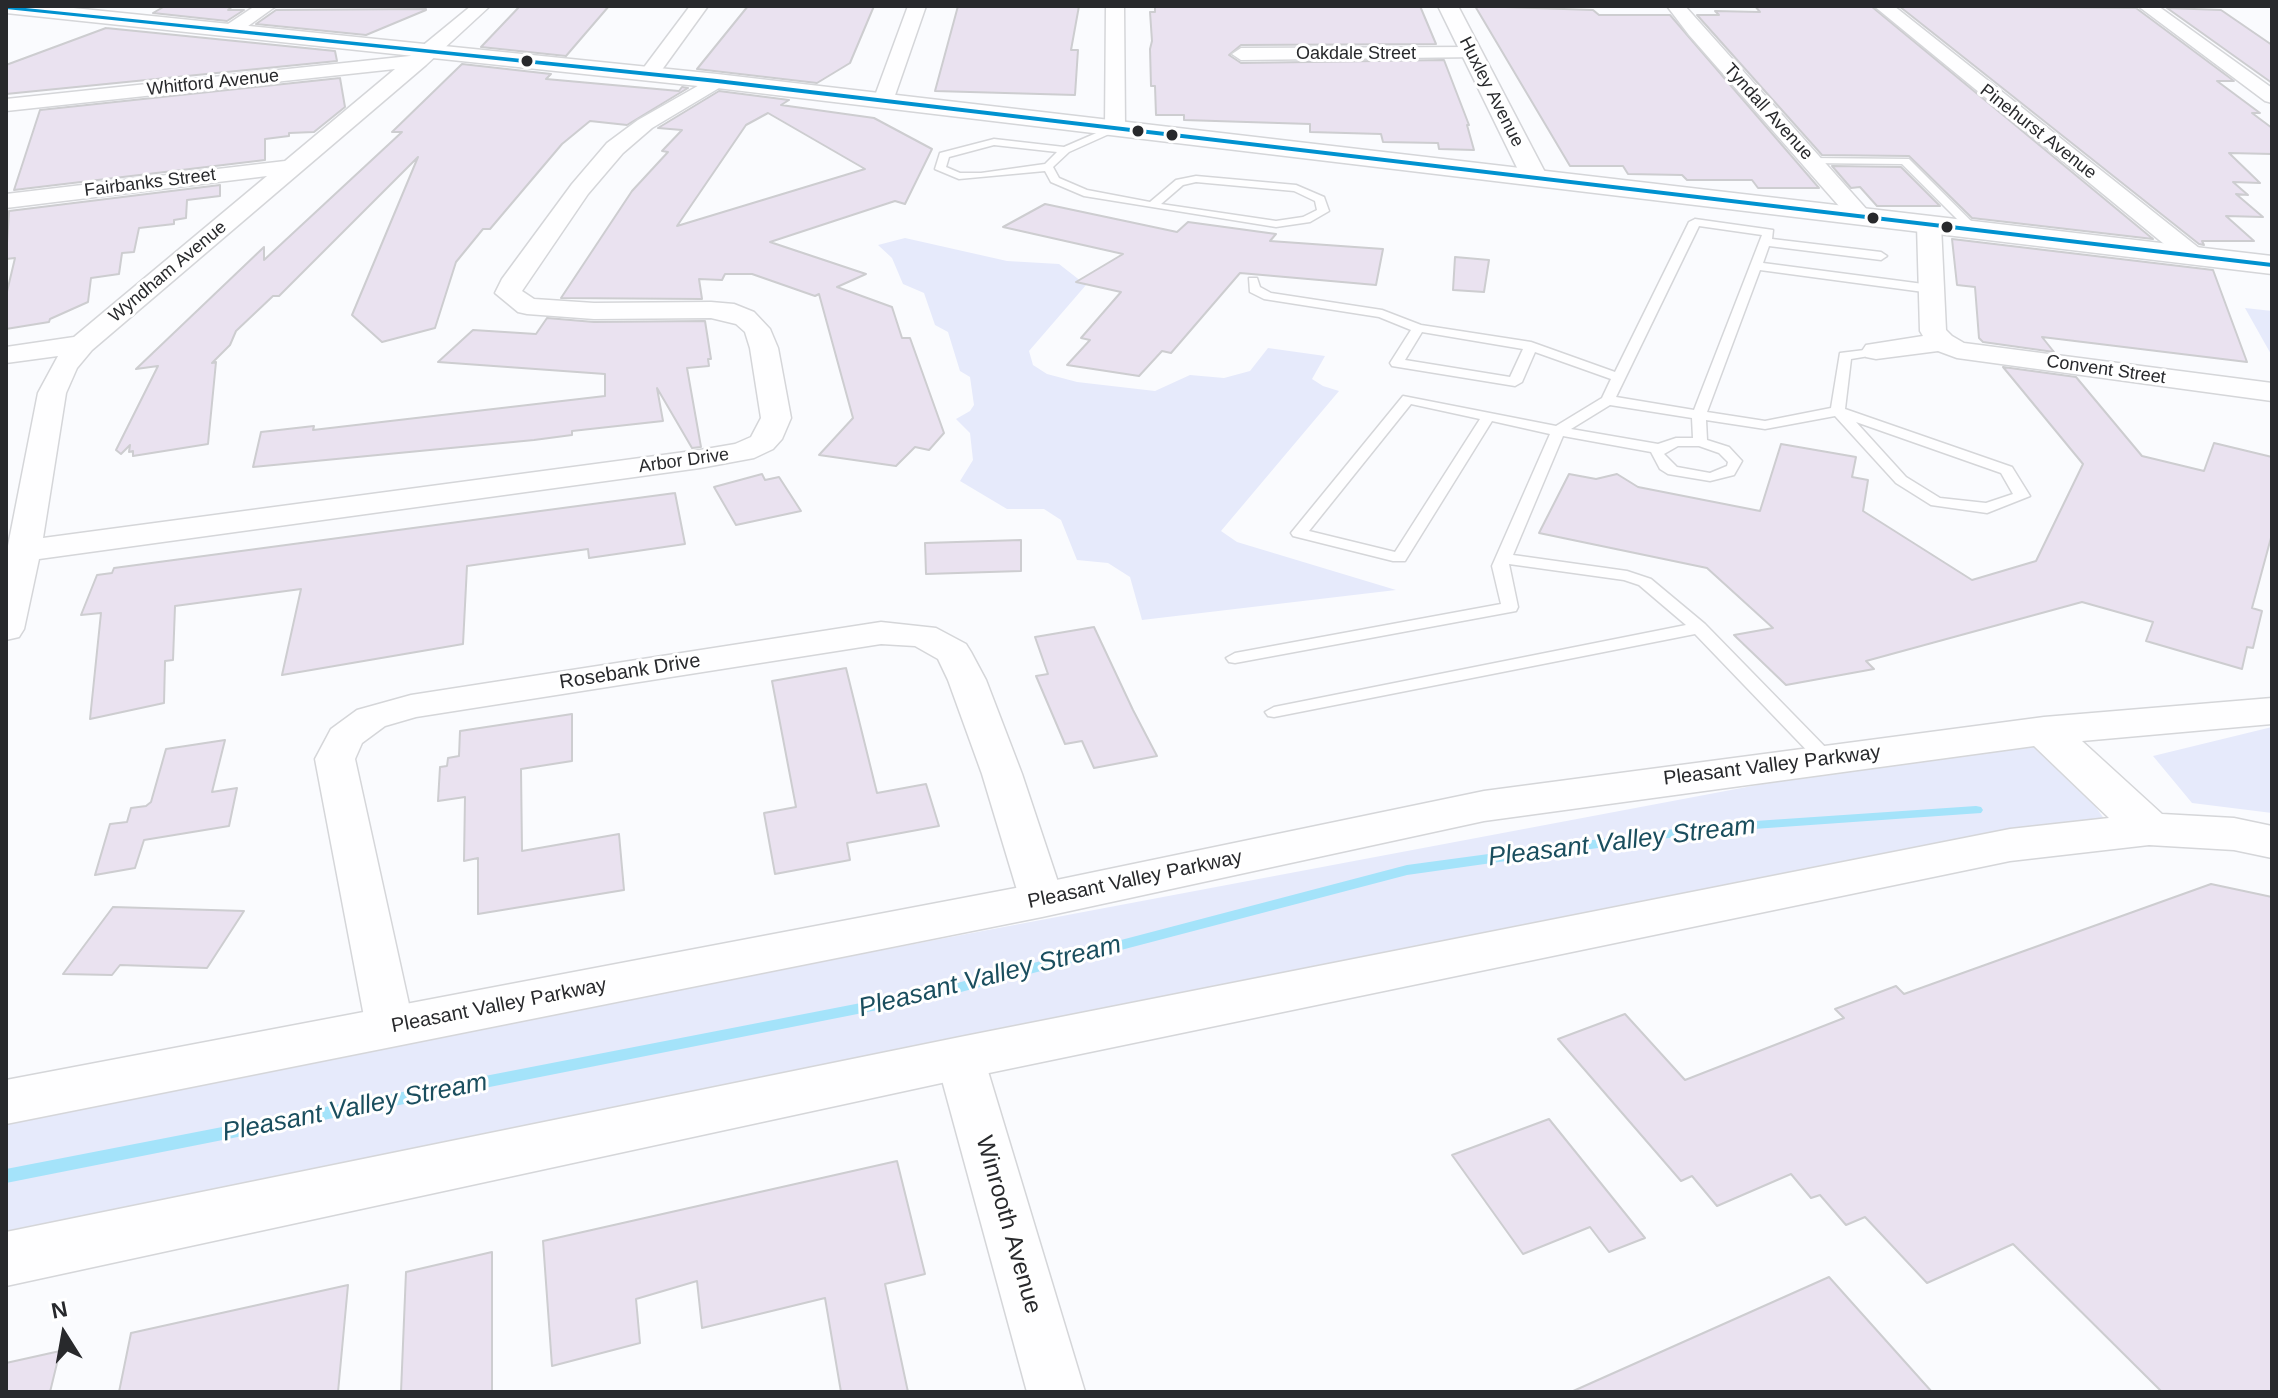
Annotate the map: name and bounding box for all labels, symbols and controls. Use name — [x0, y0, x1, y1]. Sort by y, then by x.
street label: Huxley Avenue — [1454, 33, 1528, 151]
street label: Oakdale Street — [1296, 43, 1416, 65]
unlabelled marker — [519, 53, 535, 69]
street label: Tyndall Avenue — [1719, 59, 1817, 165]
street label: Whitford Avenue — [146, 65, 280, 101]
street label: Pinehurst Avenue — [1975, 80, 2101, 184]
unlabelled marker — [1130, 123, 1146, 139]
unlabelled marker — [1164, 127, 1180, 143]
street label: Fairbanks Street — [83, 164, 217, 202]
unlabelled marker — [1865, 210, 1881, 226]
street label: Wyndham Avenue — [105, 217, 231, 327]
unlabelled marker — [1939, 219, 1955, 235]
street label: Convent Street — [2045, 351, 2167, 389]
street label: Arbor Drive — [637, 444, 731, 478]
street label: Rosebank Drive — [558, 649, 702, 695]
street label: Pleasant Valley Parkway — [1662, 741, 1882, 791]
water label: Pleasant Valley Stream — [1486, 810, 1758, 874]
street label: Pleasant Valley Parkway — [1026, 846, 1244, 914]
water label: Pleasant Valley Stream — [856, 929, 1124, 1025]
street label: Pleasant Valley Parkway — [389, 973, 609, 1039]
water label: Pleasant Valley Stream — [220, 1067, 490, 1149]
street label: Winrooth Avenue — [969, 1133, 1047, 1317]
north arrow — [24, 1294, 104, 1374]
text: N — [49, 1296, 70, 1324]

